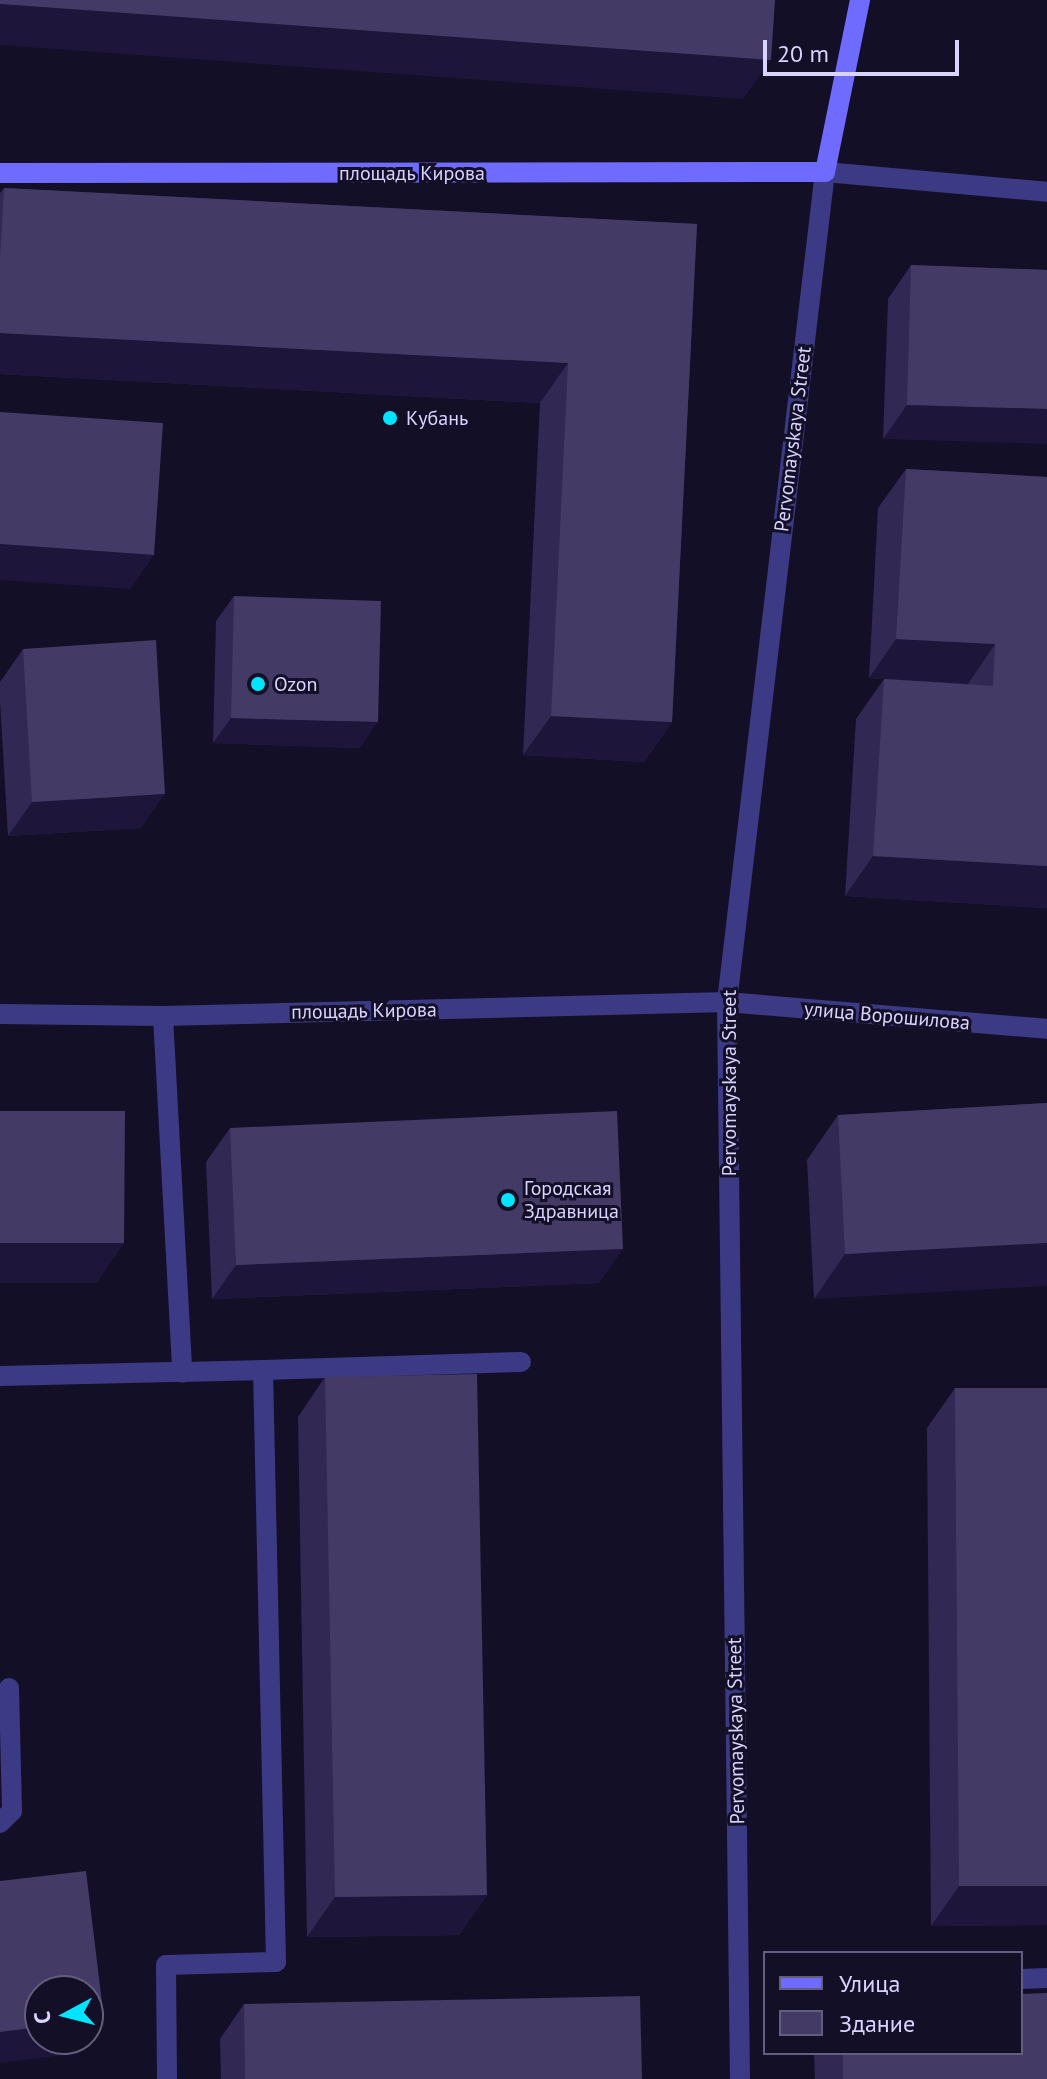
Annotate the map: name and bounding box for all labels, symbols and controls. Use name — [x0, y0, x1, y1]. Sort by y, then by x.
scale bar — [767, 24, 963, 74]
text: 20 m — [777, 38, 829, 69]
street label: площадь Кирова — [339, 161, 485, 185]
street label: Pervomayskaya Street — [770, 345, 816, 533]
place label: Кубань — [406, 406, 468, 430]
marker: Кубань — [381, 409, 399, 427]
place label: Ozon — [274, 672, 317, 696]
marker: Ozon — [249, 675, 267, 693]
street label: Pervomayskaya Street — [717, 990, 741, 1176]
street label: улица Ворошилова — [803, 997, 971, 1035]
street label: площадь Кирова — [291, 998, 437, 1024]
place label: Городская Здравница — [524, 1176, 619, 1223]
marker: Городская Здравница — [499, 1191, 517, 1209]
street label: Pervomayskaya Street — [722, 1637, 750, 1825]
legend — [763, 1951, 1023, 2055]
text: Улица — [839, 1968, 900, 1999]
north arrow — [24, 1975, 104, 2055]
text: Здание — [839, 2008, 915, 2039]
text: С — [28, 2010, 57, 2025]

